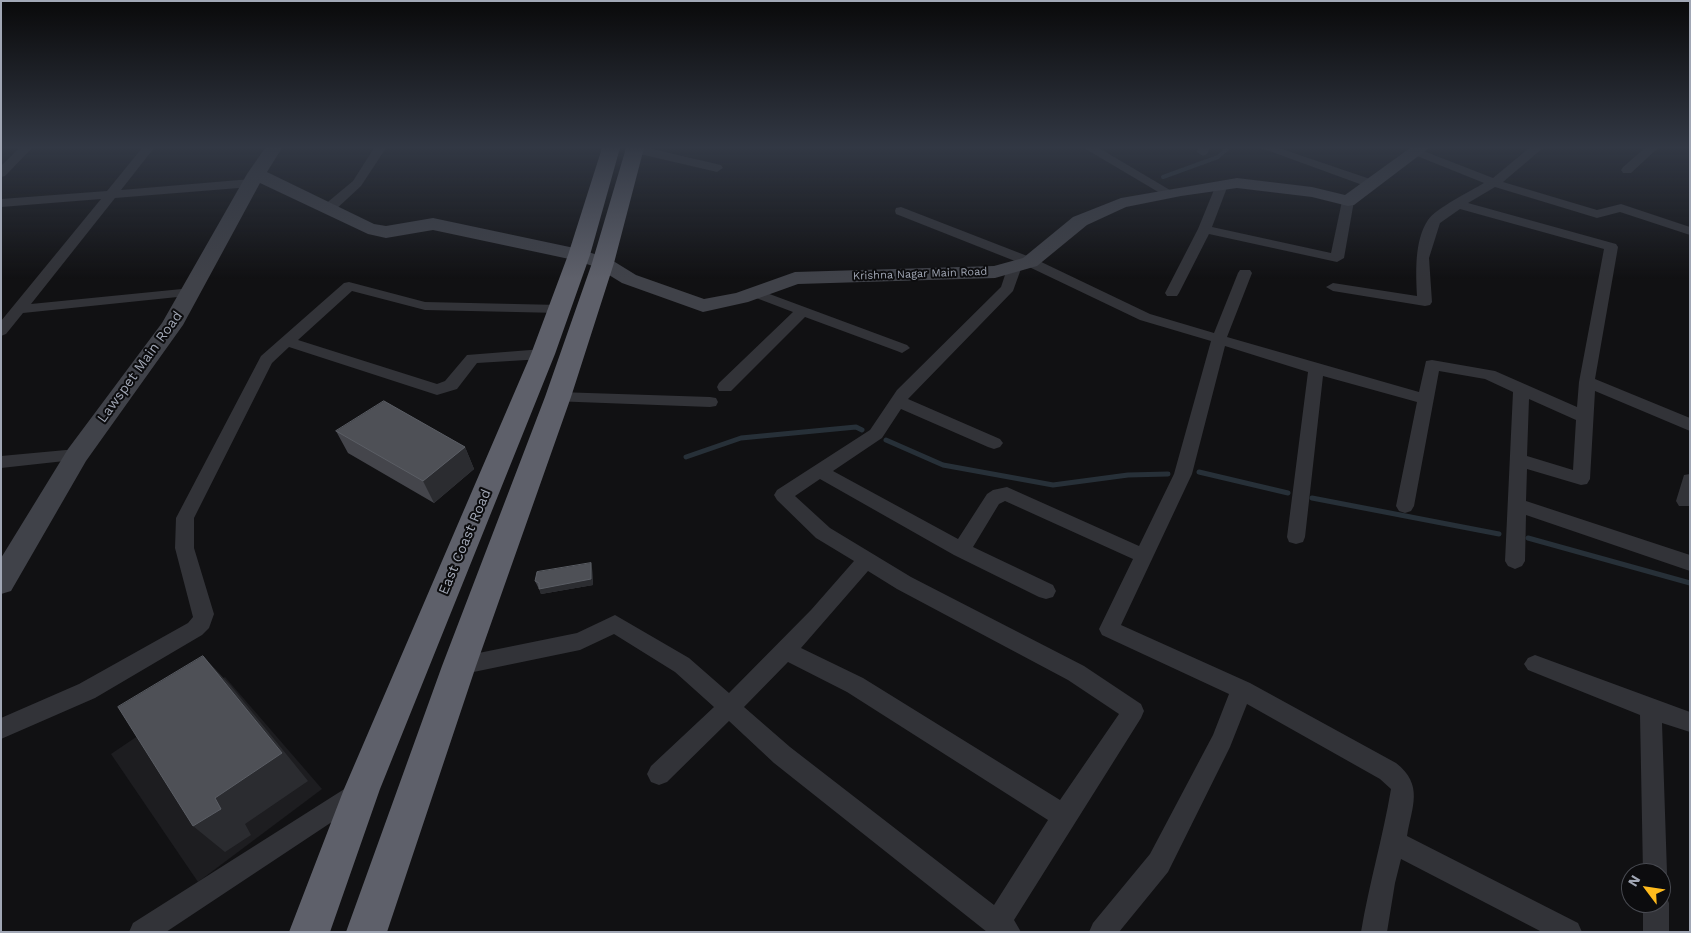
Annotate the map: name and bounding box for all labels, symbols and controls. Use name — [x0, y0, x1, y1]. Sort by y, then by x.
street label: Krishna Nagar Main Road — [853, 265, 987, 283]
street label: Lawspet Main Road — [94, 308, 186, 426]
street label: East Coast Road — [435, 487, 495, 597]
north arrow — [1621, 863, 1671, 913]
text: N — [1624, 872, 1644, 889]

